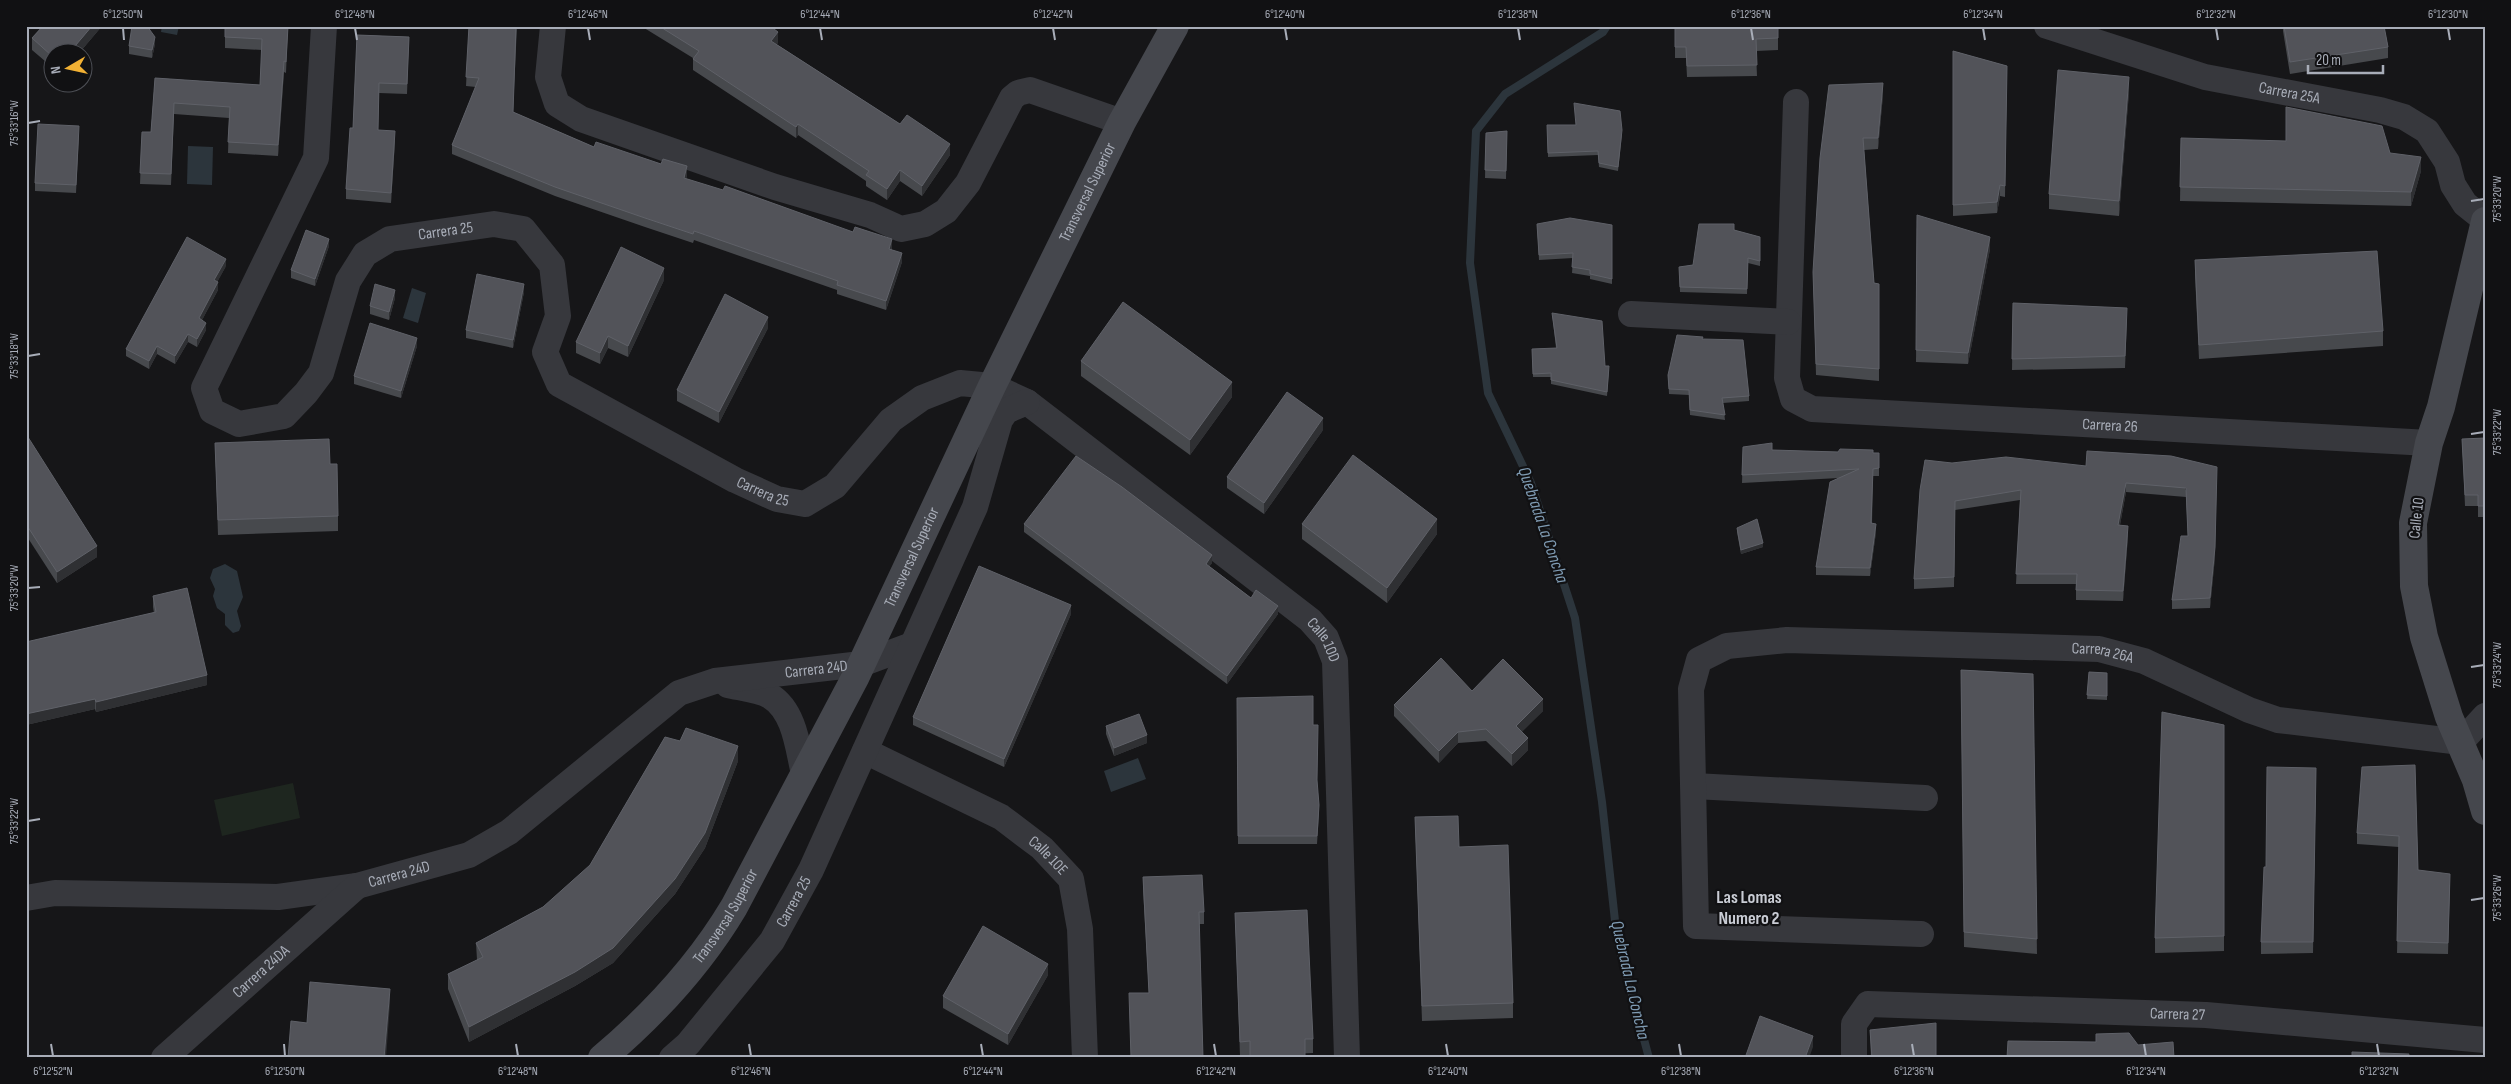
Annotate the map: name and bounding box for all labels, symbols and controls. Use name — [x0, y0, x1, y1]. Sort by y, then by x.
text: 6°12'50"N — [103, 7, 143, 22]
text: 6°12'48"N — [335, 7, 375, 22]
text: 6°12'46"N — [568, 7, 608, 22]
text: 6°12'44"N — [800, 7, 840, 22]
text: 6°12'42"N — [1033, 7, 1073, 22]
text: 6°12'40"N — [1265, 7, 1305, 22]
text: 6°12'38"N — [1498, 7, 1538, 22]
text: 6°12'36"N — [1731, 7, 1771, 22]
text: 6°12'34"N — [1963, 7, 2003, 22]
text: 6°12'32"N — [2196, 7, 2236, 22]
text: 6°12'30"N — [2428, 7, 2468, 22]
north arrow — [42, 42, 92, 92]
scale bar — [2308, 42, 2384, 74]
text: 20 m — [2316, 51, 2341, 70]
text: N — [47, 65, 65, 75]
street label: Carrera 25A — [2257, 78, 2322, 108]
text: 75°33'16"W — [7, 100, 22, 146]
street label: Transversal Superior — [1055, 139, 1120, 245]
text: 75°33'20"W — [2490, 175, 2505, 222]
street label: Carrera 25 — [417, 218, 474, 244]
text: 75°33'18"W — [7, 333, 22, 379]
text: 75°33'22"W — [2490, 409, 2505, 455]
street label: Carrera 26 — [2082, 414, 2138, 436]
water label: Quebrada La Concha — [1513, 464, 1573, 587]
street label: Carrera 25 — [734, 473, 790, 510]
street label: Calle 10 — [2405, 496, 2429, 540]
street label: Transversal Superior — [880, 504, 943, 610]
text: 75°33'20"W — [7, 564, 22, 611]
street label: Calle 10D — [1303, 614, 1344, 665]
street label: Carrera 26A — [2071, 639, 2136, 667]
text: 75°33'24"W — [2490, 642, 2505, 688]
street label: Carrera 24D — [784, 656, 849, 682]
text: 75°33'22"W — [7, 798, 22, 844]
street label: Calle 10E — [1025, 832, 1072, 879]
street label: Carrera 24D — [366, 857, 432, 892]
street label: Transversal Superior — [689, 865, 762, 968]
street label: Carrera 25 — [772, 873, 815, 930]
text: 75°33'26"W — [2490, 875, 2505, 921]
district label: Las Lomas Numero 2 — [1716, 887, 1782, 929]
water label: Quebrada La Concha — [1606, 918, 1654, 1042]
street label: Carrera 24DA — [229, 941, 294, 1002]
street label: Carrera 27 — [2150, 1004, 2206, 1024]
text: 6°12'52"N — [33, 1064, 73, 1079]
text: 6°12'50"N — [265, 1064, 305, 1079]
text: 6°12'48"N — [498, 1064, 538, 1079]
text: 6°12'46"N — [731, 1064, 771, 1079]
text: 6°12'44"N — [963, 1064, 1003, 1079]
text: 6°12'42"N — [1196, 1064, 1236, 1079]
text: 6°12'40"N — [1428, 1064, 1468, 1079]
text: 6°12'38"N — [1661, 1064, 1701, 1079]
text: 6°12'36"N — [1894, 1064, 1934, 1079]
text: 6°12'34"N — [2126, 1064, 2166, 1079]
text: 6°12'32"N — [2359, 1064, 2399, 1079]

